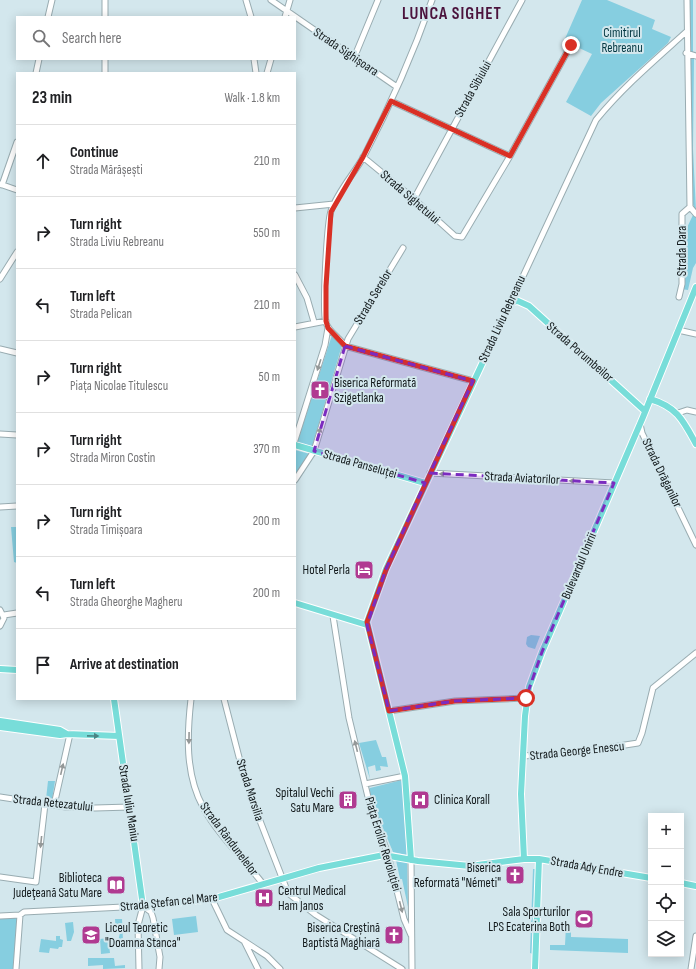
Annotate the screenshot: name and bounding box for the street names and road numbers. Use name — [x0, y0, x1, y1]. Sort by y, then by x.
street label: Strada Sighișoara — [310, 24, 382, 80]
street label: Strada Sibiului — [451, 58, 495, 120]
street label: Strada Sighetului — [377, 167, 443, 227]
street label: Strada Dara — [674, 226, 690, 276]
street label: Strada Serelor — [350, 266, 396, 328]
street label: Strada Liviu Rebreanu — [475, 273, 529, 365]
street label: Strada Porumbeilor — [543, 319, 617, 386]
street label: Strada Drăganilor — [638, 436, 686, 510]
street label: Strada Panseluței — [321, 446, 399, 482]
street label: Strada Aviatorilor — [484, 468, 560, 488]
street label: Bulevardul Unirii — [558, 530, 600, 602]
street label: Strada George Enescu — [529, 738, 625, 764]
street label: Strada Marsilia — [233, 757, 267, 823]
street label: Strada Iuliu Maniu — [115, 764, 143, 842]
street label: Strada Retezatului — [12, 791, 94, 815]
street label: Piața Eroilor Revoluției — [361, 795, 405, 893]
street label: Strada Rândunelelor — [196, 799, 262, 879]
street label: Strada Ady Endre — [549, 853, 625, 881]
street label: Strada Ștefan cel Mare — [120, 889, 218, 915]

